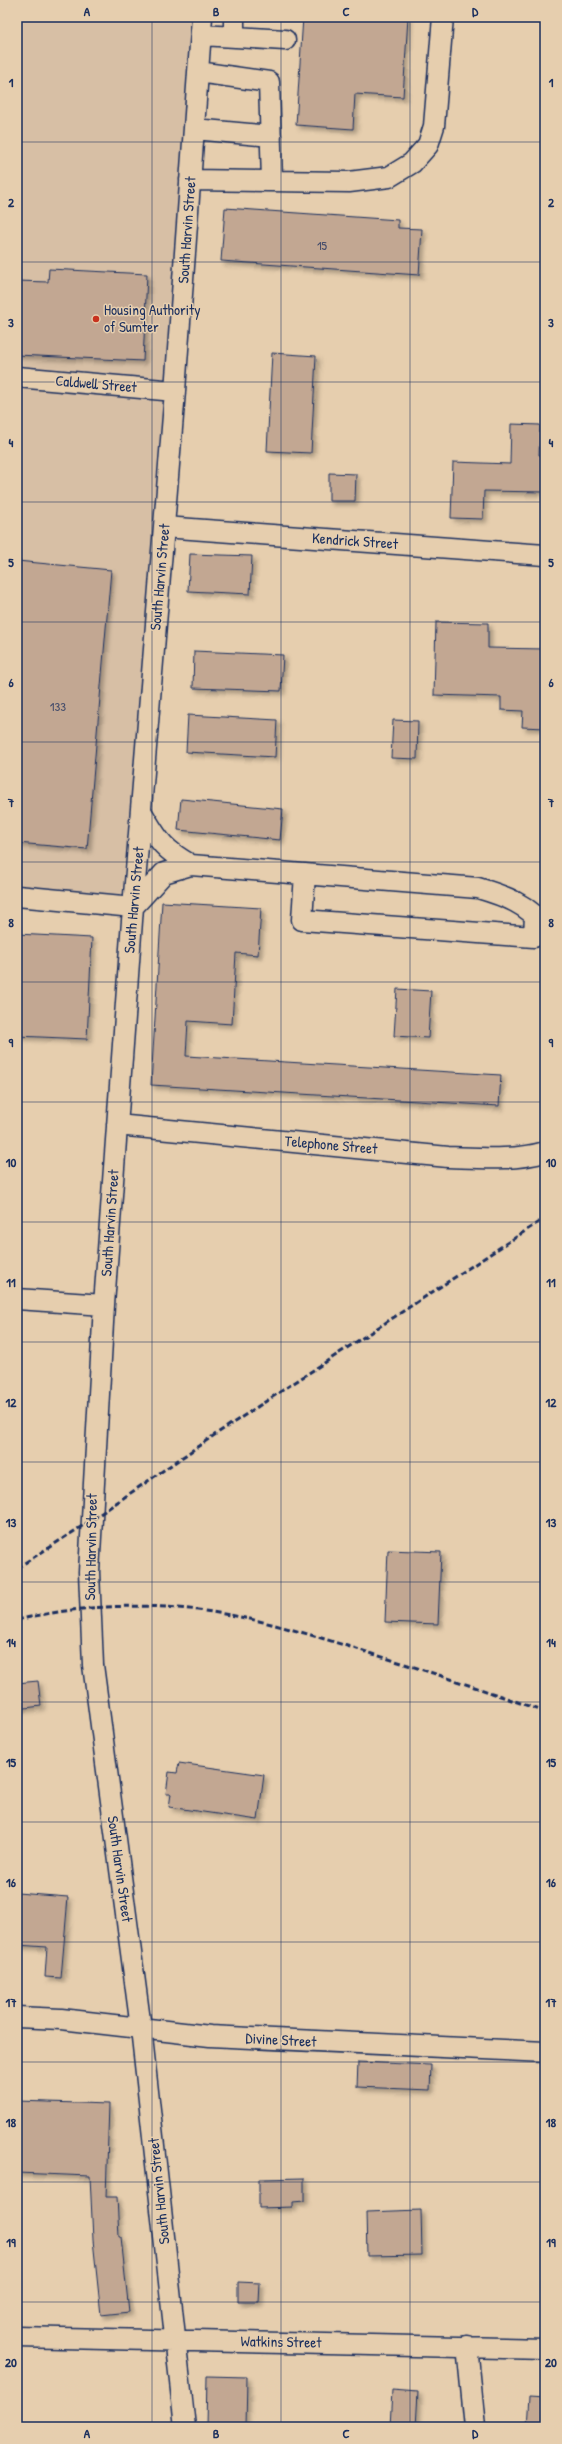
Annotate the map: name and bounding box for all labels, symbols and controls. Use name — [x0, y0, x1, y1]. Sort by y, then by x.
text: A — [84, 2, 91, 20]
text: B — [213, 2, 220, 20]
text: C — [342, 2, 350, 20]
text: D — [472, 2, 479, 20]
text: 1 — [9, 73, 14, 91]
text: 1 — [549, 73, 554, 91]
street label: South Harvin Street — [172, 175, 201, 284]
text: 2 — [8, 193, 15, 211]
text: 2 — [548, 193, 555, 211]
house number: 15 — [317, 236, 328, 254]
place label: Housing Authority of Sumter — [104, 299, 201, 337]
text: 3 — [8, 313, 14, 331]
text: 3 — [548, 313, 554, 331]
marker: Housing Authority of Sumter — [91, 314, 101, 324]
street label: Caldwell Street — [54, 369, 138, 398]
text: 4 — [9, 433, 14, 451]
text: 4 — [549, 433, 554, 451]
street label: South Harvin Street — [144, 522, 175, 631]
street label: Kendrick Street — [311, 527, 399, 554]
text: 5 — [8, 553, 14, 571]
text: 5 — [548, 553, 554, 571]
text: 6 — [8, 673, 14, 691]
text: 6 — [548, 673, 554, 691]
house number: 133 — [50, 697, 66, 715]
text: 7 — [7, 793, 15, 811]
text: 7 — [547, 793, 555, 811]
street label: South Harvin Street — [118, 845, 149, 954]
text: 8 — [8, 913, 14, 931]
text: 8 — [548, 913, 554, 931]
text: 9 — [9, 1033, 14, 1051]
text: 9 — [549, 1033, 554, 1051]
street label: Telephone Street — [284, 1130, 379, 1159]
text: 10 — [6, 1153, 16, 1171]
text: 10 — [546, 1153, 556, 1171]
street label: South Harvin Street — [95, 1168, 124, 1277]
text: 11 — [6, 1273, 16, 1291]
text: 11 — [546, 1273, 556, 1291]
text: 12 — [6, 1393, 17, 1411]
text: 12 — [546, 1393, 557, 1411]
street label: South Harvin Street — [79, 1492, 102, 1601]
text: 13 — [6, 1513, 16, 1531]
text: 13 — [546, 1513, 556, 1531]
text: 14 — [6, 1633, 16, 1651]
text: 14 — [546, 1633, 556, 1651]
text: 15 — [6, 1753, 17, 1771]
text: 15 — [546, 1753, 557, 1771]
street label: South Harvin Street — [103, 1814, 138, 1924]
text: 16 — [6, 1873, 17, 1891]
text: 16 — [546, 1873, 557, 1891]
text: 17 — [5, 1993, 17, 2011]
text: 17 — [545, 1993, 557, 2011]
street label: Divine Street — [245, 2027, 318, 2052]
text: 18 — [6, 2113, 17, 2131]
text: 18 — [546, 2113, 557, 2131]
street label: South Harvin Street — [142, 2136, 175, 2245]
text: 19 — [6, 2233, 16, 2251]
text: 19 — [546, 2233, 556, 2251]
street label: Watkins Street — [240, 2330, 322, 2353]
text: 20 — [5, 2353, 17, 2371]
text: 20 — [545, 2353, 557, 2371]
text: A — [84, 2424, 91, 2442]
text: B — [213, 2424, 220, 2442]
text: C — [342, 2424, 350, 2442]
text: D — [472, 2424, 479, 2442]

